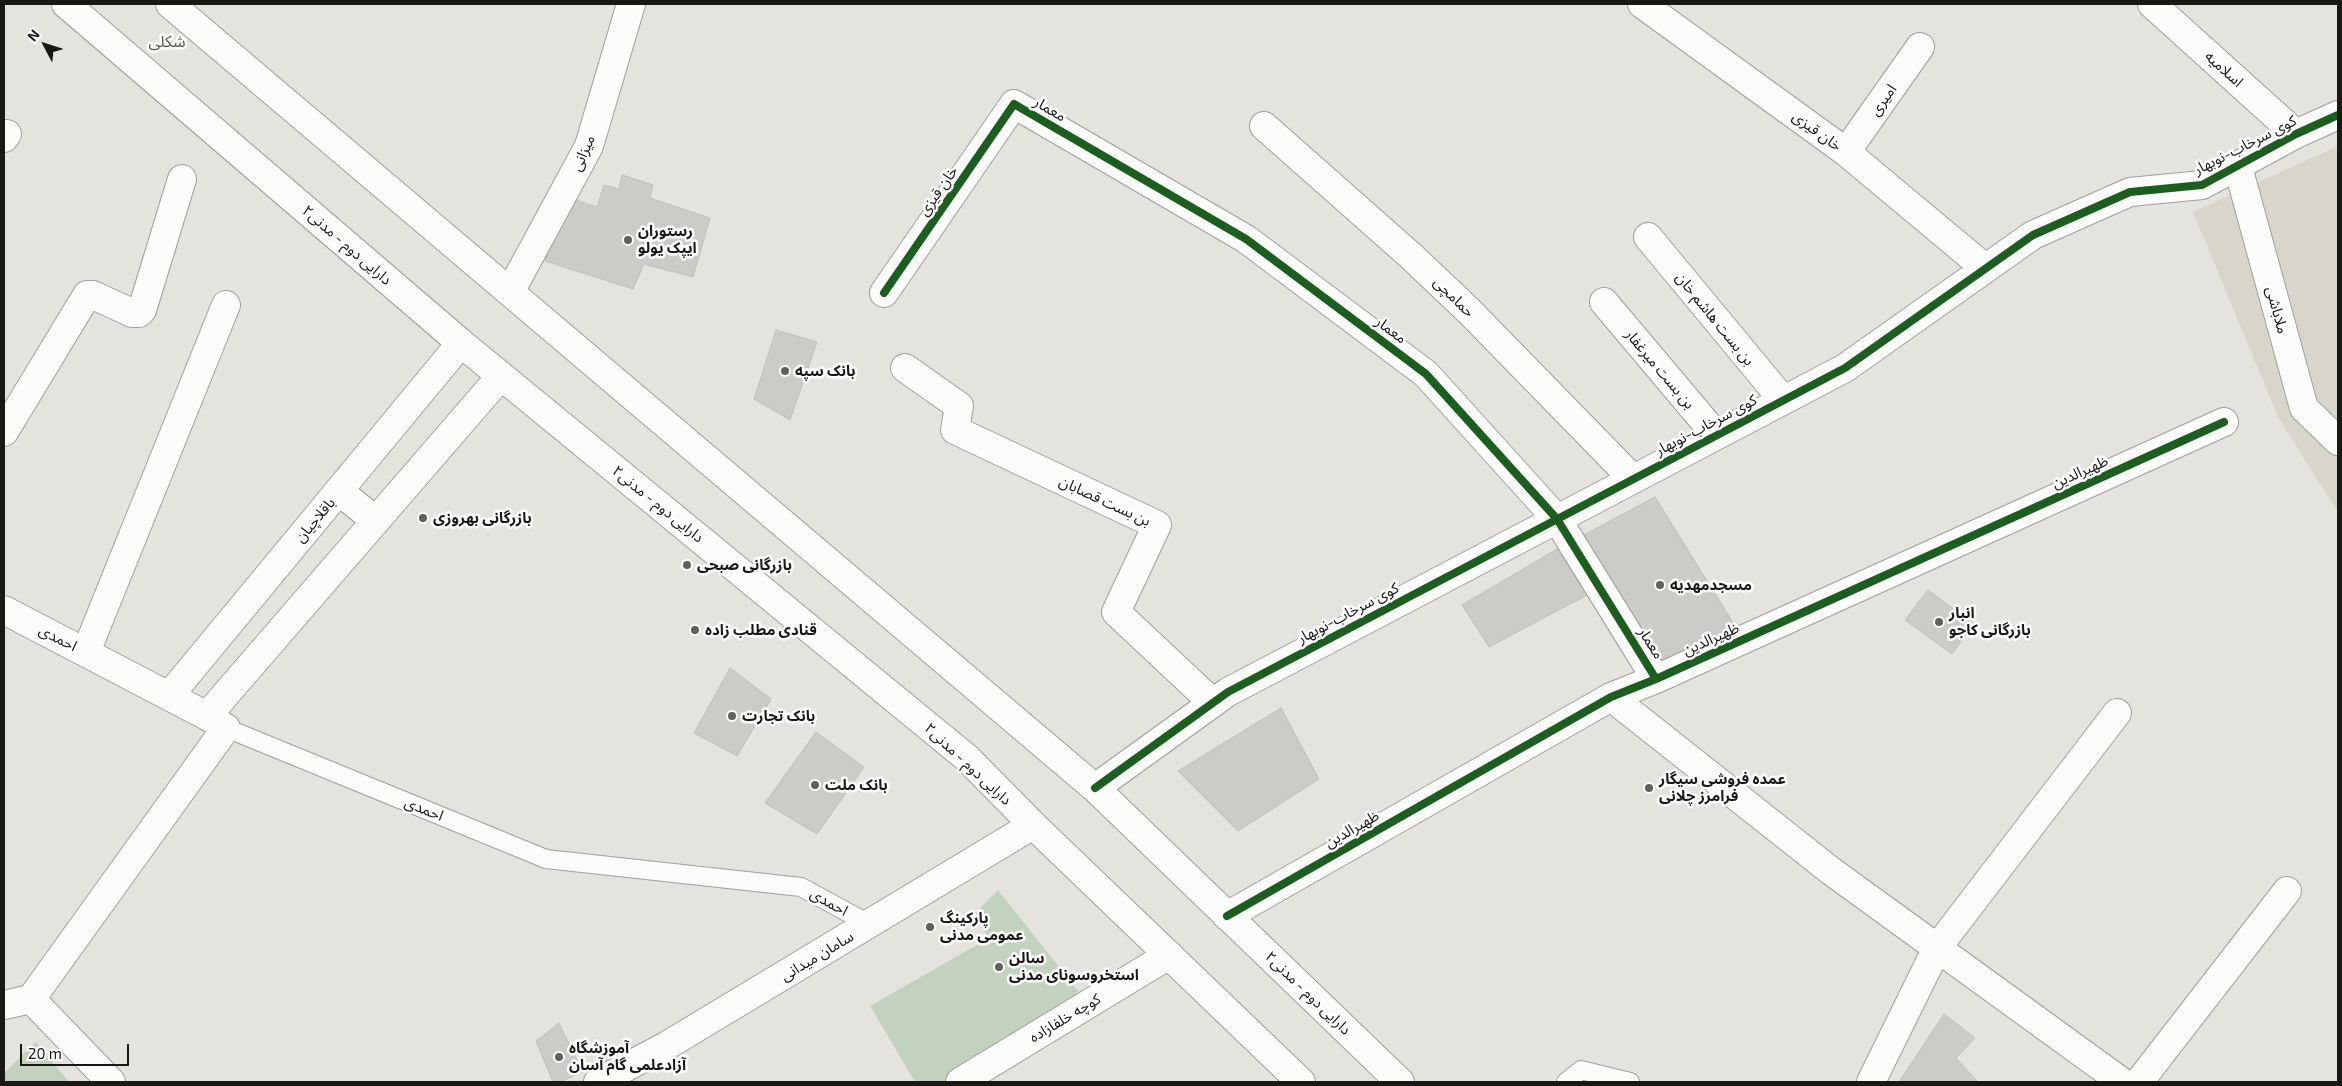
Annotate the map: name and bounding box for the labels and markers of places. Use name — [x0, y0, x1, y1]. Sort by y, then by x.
place label: رستوران ایپک یولو — [638, 222, 697, 257]
marker: رستوران ایپک یولو — [622, 234, 634, 246]
place label: بانک سپه — [795, 362, 856, 380]
marker: بانک سپه — [779, 365, 791, 377]
place label: بازرگانی بهروزی — [433, 509, 532, 527]
marker: بازرگانی بهروزی — [417, 512, 429, 524]
place label: بازرگانی صبحی — [697, 556, 792, 574]
marker: بازرگانی صبحی — [681, 559, 693, 571]
place label: مسجدمهدیه — [1670, 576, 1752, 594]
marker: مسجدمهدیه — [1654, 579, 1666, 591]
place label: انبار بازرگانی کاجو — [1949, 604, 2031, 639]
marker: انبار بازرگانی کاجو — [1933, 616, 1945, 628]
place label: قنادی مطلب زاده — [705, 621, 817, 639]
marker: قنادی مطلب زاده — [689, 624, 701, 636]
place label: بانک تجارت — [742, 707, 815, 725]
marker: بانک تجارت — [726, 710, 738, 722]
place label: عمده فروشی سیگار فرامرز چلانی — [1659, 770, 1786, 805]
place label: بانک ملت — [825, 776, 888, 794]
marker: بانک ملت — [809, 779, 821, 791]
marker: عمده فروشی سیگار فرامرز چلانی — [1643, 782, 1655, 794]
place label: پارکینگ عمومی مدنی — [940, 909, 1024, 944]
marker: پارکینگ عمومی مدنی — [924, 921, 936, 933]
place label: سالن استخروسونای مدنی — [1009, 949, 1139, 984]
marker: سالن استخروسونای مدنی — [993, 961, 1005, 973]
place label: آموزشگاه آزادعلمی گام آسان — [569, 1039, 686, 1074]
marker: آموزشگاه آزادعلمی گام آسان — [553, 1051, 565, 1063]

